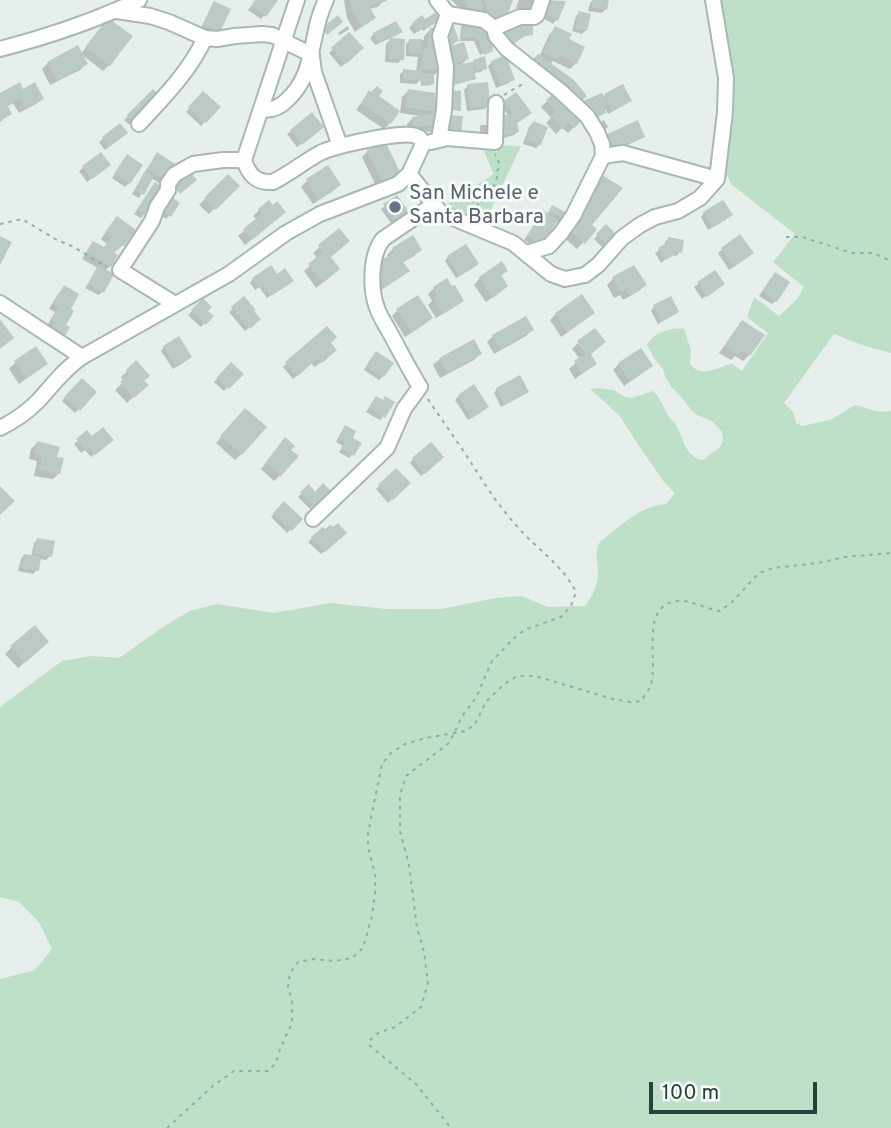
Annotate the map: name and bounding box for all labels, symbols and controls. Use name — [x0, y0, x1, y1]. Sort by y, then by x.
place label: San Michele e Santa Barbara — [409, 182, 544, 232]
marker: San Michele e Santa Barbara — [387, 199, 403, 215]
scale bar — [653, 1068, 821, 1112]
text: 100 m — [662, 1080, 719, 1107]

